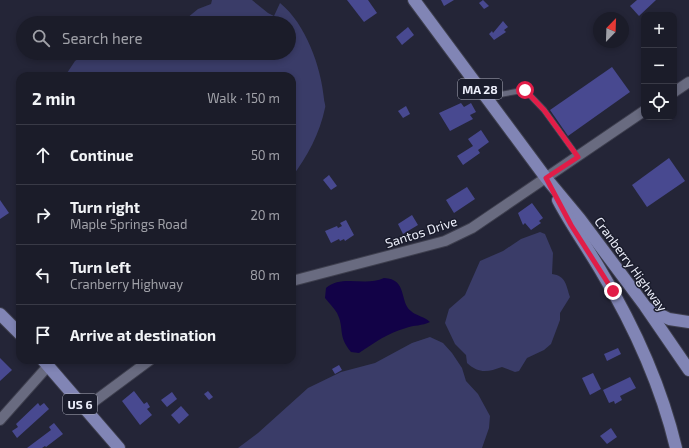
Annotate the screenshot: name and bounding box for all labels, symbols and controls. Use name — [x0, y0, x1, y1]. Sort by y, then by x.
north arrow — [593, 12, 629, 48]
map controls — [641, 12, 677, 120]
button: + — [641, 12, 677, 48]
search box — [16, 16, 296, 60]
icon: search — [30, 27, 52, 49]
text: Search here — [62, 29, 143, 47]
button: − — [641, 48, 677, 84]
road number: MA 28 — [458, 79, 502, 99]
route start — [516, 81, 534, 99]
button: locate — [641, 84, 677, 120]
text: 2 min — [32, 88, 75, 108]
text: Walk · 150 m — [207, 90, 280, 106]
icon: ahead — [32, 144, 54, 166]
text: Continue — [70, 146, 133, 164]
text: 50 m — [251, 147, 280, 163]
text: Turn right — [70, 198, 140, 216]
icon: right — [32, 204, 54, 226]
text: 20 m — [251, 207, 280, 223]
street label: Santos Drive — [383, 213, 459, 251]
street label: Cranberry Highway — [591, 214, 671, 315]
text: Maple Springs Road — [70, 216, 187, 232]
text: Turn left — [70, 258, 131, 276]
icon: left — [32, 264, 54, 286]
text: 80 m — [250, 267, 280, 283]
text: Cranberry Highway — [70, 276, 183, 292]
route end — [604, 282, 622, 300]
icon: arrive — [32, 324, 54, 346]
text: Arrive at destination — [70, 326, 216, 344]
road number: US 6 — [63, 394, 97, 414]

